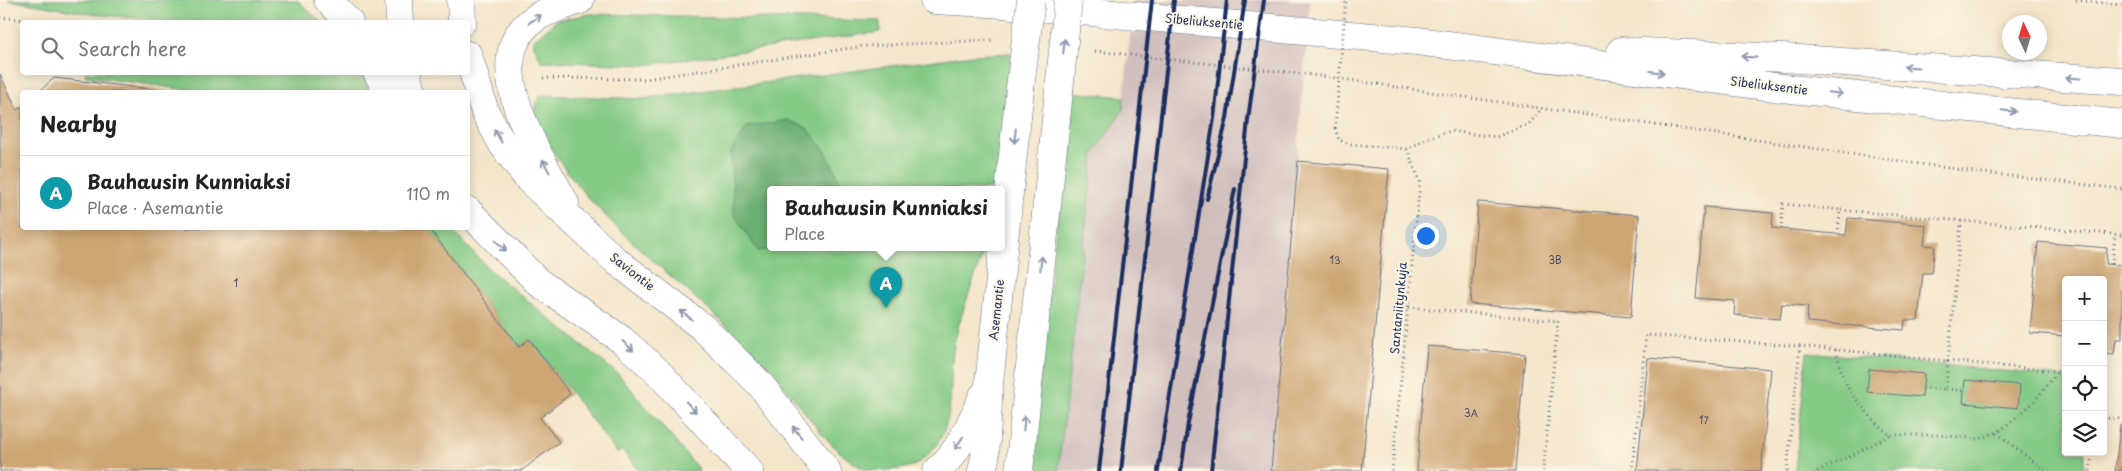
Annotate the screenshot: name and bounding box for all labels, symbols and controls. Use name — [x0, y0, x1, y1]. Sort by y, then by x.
street label: Sibeliuksentie — [1165, 9, 1244, 33]
one-way arrow — [528, 14, 542, 25]
north arrow — [2002, 15, 2047, 60]
search box — [20, 20, 470, 75]
icon: search — [38, 34, 66, 62]
text: Search here — [78, 34, 187, 62]
one-way arrow — [1059, 38, 1068, 54]
one-way arrow — [1741, 52, 1757, 61]
one-way arrow — [1904, 62, 1920, 71]
one-way arrow — [1648, 67, 1664, 77]
street label: Sibeliuksentie — [1729, 71, 1809, 99]
one-way arrow — [2066, 73, 2082, 83]
one-way arrow — [1827, 88, 1843, 98]
one-way arrow — [2001, 106, 2017, 116]
text: Nearby — [40, 107, 117, 139]
one-way arrow — [1010, 128, 1020, 144]
one-way arrow — [493, 129, 502, 144]
one-way arrow — [541, 159, 550, 174]
text: Bauhausin Kunniaksi — [87, 167, 291, 195]
text: A — [50, 181, 62, 205]
text: 110 m — [407, 181, 450, 205]
popup — [767, 186, 1005, 251]
text: Bauhausin Kunniaksi — [784, 193, 988, 221]
text: Place · Asemantie — [87, 195, 224, 219]
text: Place — [784, 221, 825, 245]
your location — [1413, 223, 1439, 249]
one-way arrow — [495, 240, 507, 252]
street label: Saviontie — [606, 248, 659, 295]
house number: 13 — [1329, 252, 1341, 267]
house number: 3B — [1548, 252, 1562, 267]
one-way arrow — [1036, 255, 1046, 271]
street label: Santaniitynkuja — [1385, 261, 1411, 355]
pin: A — [870, 267, 902, 308]
house number: 1 — [234, 275, 238, 290]
map controls — [2062, 276, 2107, 456]
button: + — [2062, 276, 2107, 321]
street label: Asemantie — [984, 279, 1008, 341]
one-way arrow — [680, 309, 693, 320]
button: − — [2062, 321, 2107, 366]
one-way arrow — [622, 340, 635, 352]
button: locate — [2062, 366, 2107, 411]
one-way arrow — [685, 400, 697, 413]
house number: 3A — [1464, 405, 1478, 420]
button: layers — [2062, 411, 2107, 456]
house number: 17 — [1699, 412, 1710, 427]
one-way arrow — [1019, 415, 1029, 431]
one-way arrow — [792, 426, 803, 439]
one-way arrow — [954, 435, 964, 449]

